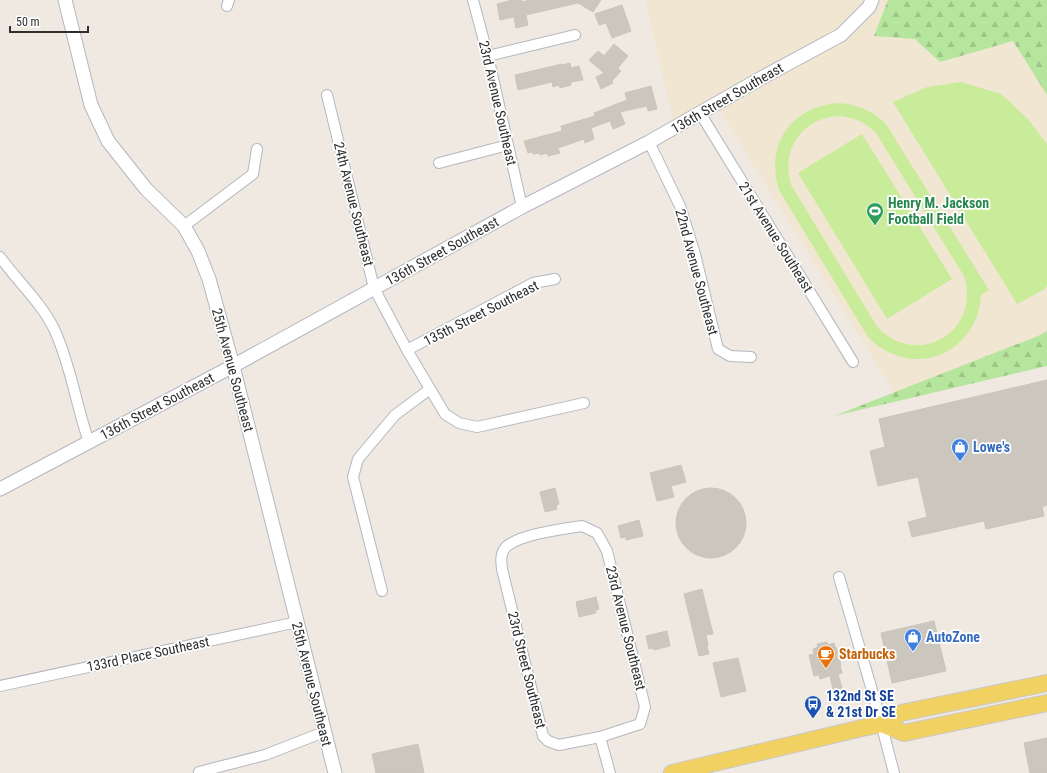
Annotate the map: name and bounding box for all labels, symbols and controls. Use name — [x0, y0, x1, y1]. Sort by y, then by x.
scale bar — [10, 8, 88, 34]
text: 50 m — [16, 15, 40, 29]
street label: 23rd Avenue Southeast — [476, 39, 520, 167]
street label: 136th Street Southeast — [668, 59, 786, 137]
street label: 24th Avenue Southeast — [331, 140, 377, 268]
street label: 21st Avenue Southeast — [736, 179, 816, 295]
place label: Henry M. Jackson Football Field — [888, 195, 989, 227]
sports icon: Henry M. Jackson Football Field — [865, 201, 885, 226]
street label: 22nd Avenue Southeast — [672, 207, 722, 337]
street label: 136th Street Southeast — [383, 213, 501, 289]
street label: 135th Street Southeast — [421, 277, 541, 349]
street label: 25th Avenue Southeast — [209, 306, 257, 434]
street label: 136th Street Southeast — [97, 369, 217, 443]
shop icon: Lowe's — [950, 437, 970, 462]
place label: Lowe's — [973, 439, 1010, 455]
street label: 23rd Avenue Southeast — [603, 564, 649, 692]
street label: 23rd Street Southeast — [505, 610, 549, 730]
street label: 25th Avenue Southeast — [289, 620, 335, 748]
shop icon: AutoZone — [903, 627, 923, 652]
place label: AutoZone — [926, 629, 980, 645]
street label: 133rd Place Southeast — [85, 633, 211, 675]
cafe icon: Starbucks — [816, 644, 836, 669]
place label: Starbucks — [839, 646, 895, 662]
place label: 132nd St SE & 21st Dr SE — [826, 688, 896, 720]
bus stop icon: 132nd St SE & 21st Dr SE — [803, 694, 823, 719]

